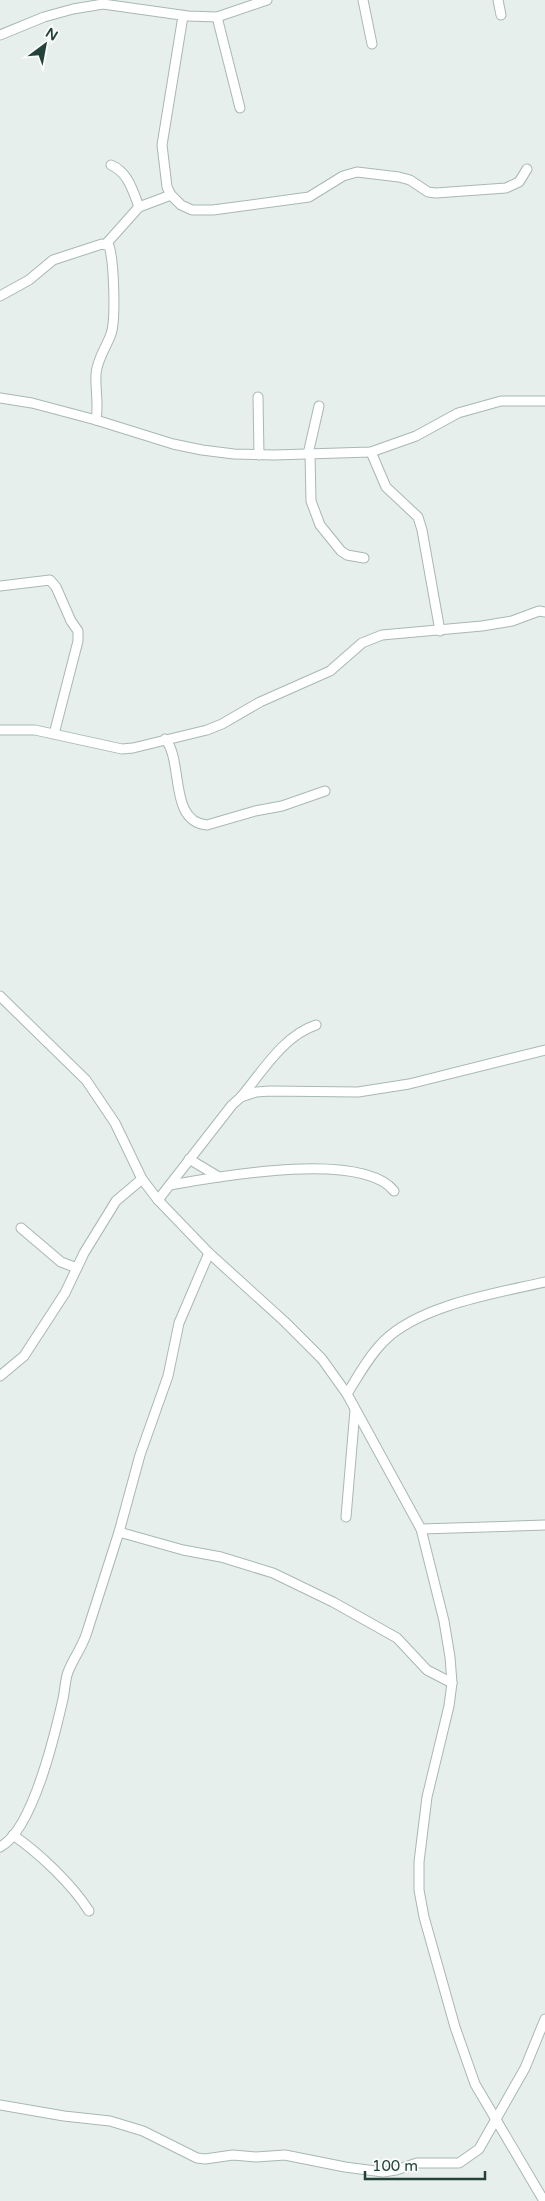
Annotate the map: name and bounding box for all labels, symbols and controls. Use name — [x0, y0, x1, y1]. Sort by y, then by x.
north arrow — [20, 20, 70, 70]
text: N — [42, 24, 61, 45]
scale bar — [365, 2148, 485, 2180]
text: 100 m — [372, 2157, 418, 2175]

